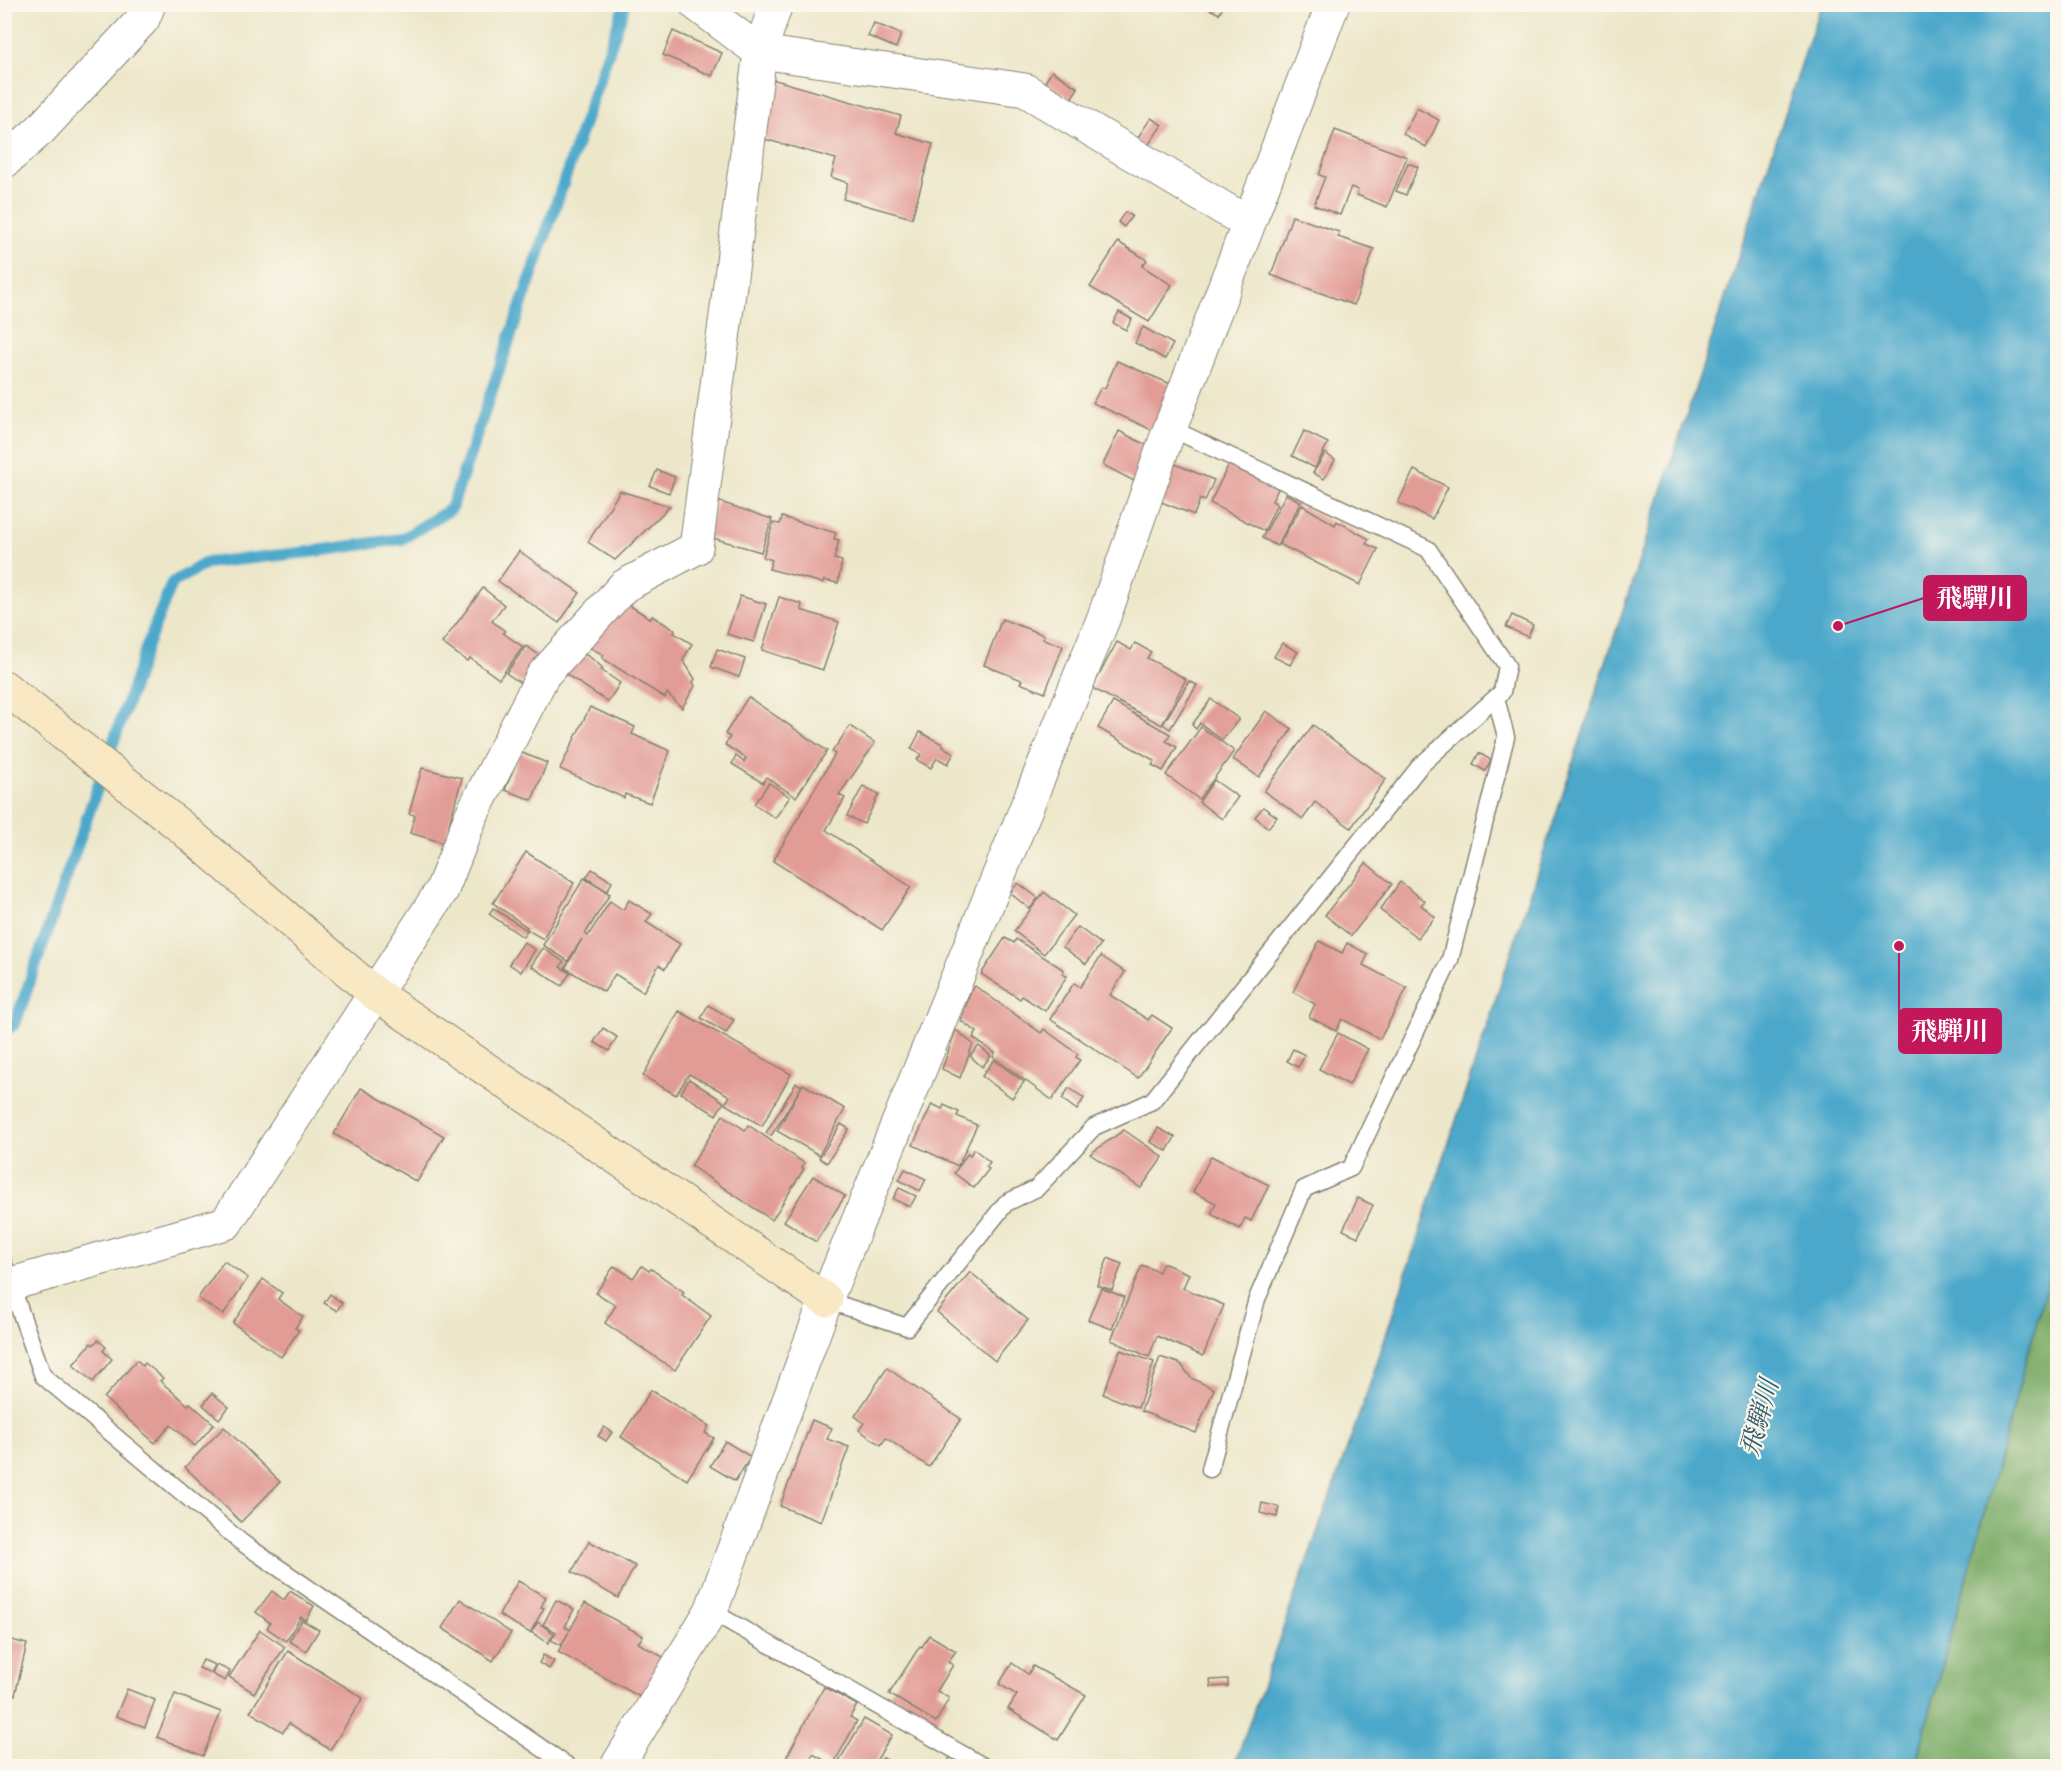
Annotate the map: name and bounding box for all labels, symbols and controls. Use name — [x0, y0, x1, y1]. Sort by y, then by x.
callout: 飛驒川 — [1924, 576, 2026, 620]
text: 飛驒川 — [1936, 585, 2014, 613]
callout: 飛騨川 — [1899, 1009, 2001, 1053]
text: 飛騨川 — [1911, 1018, 1989, 1046]
water label: 飛騨川 — [1736, 1373, 1785, 1459]

